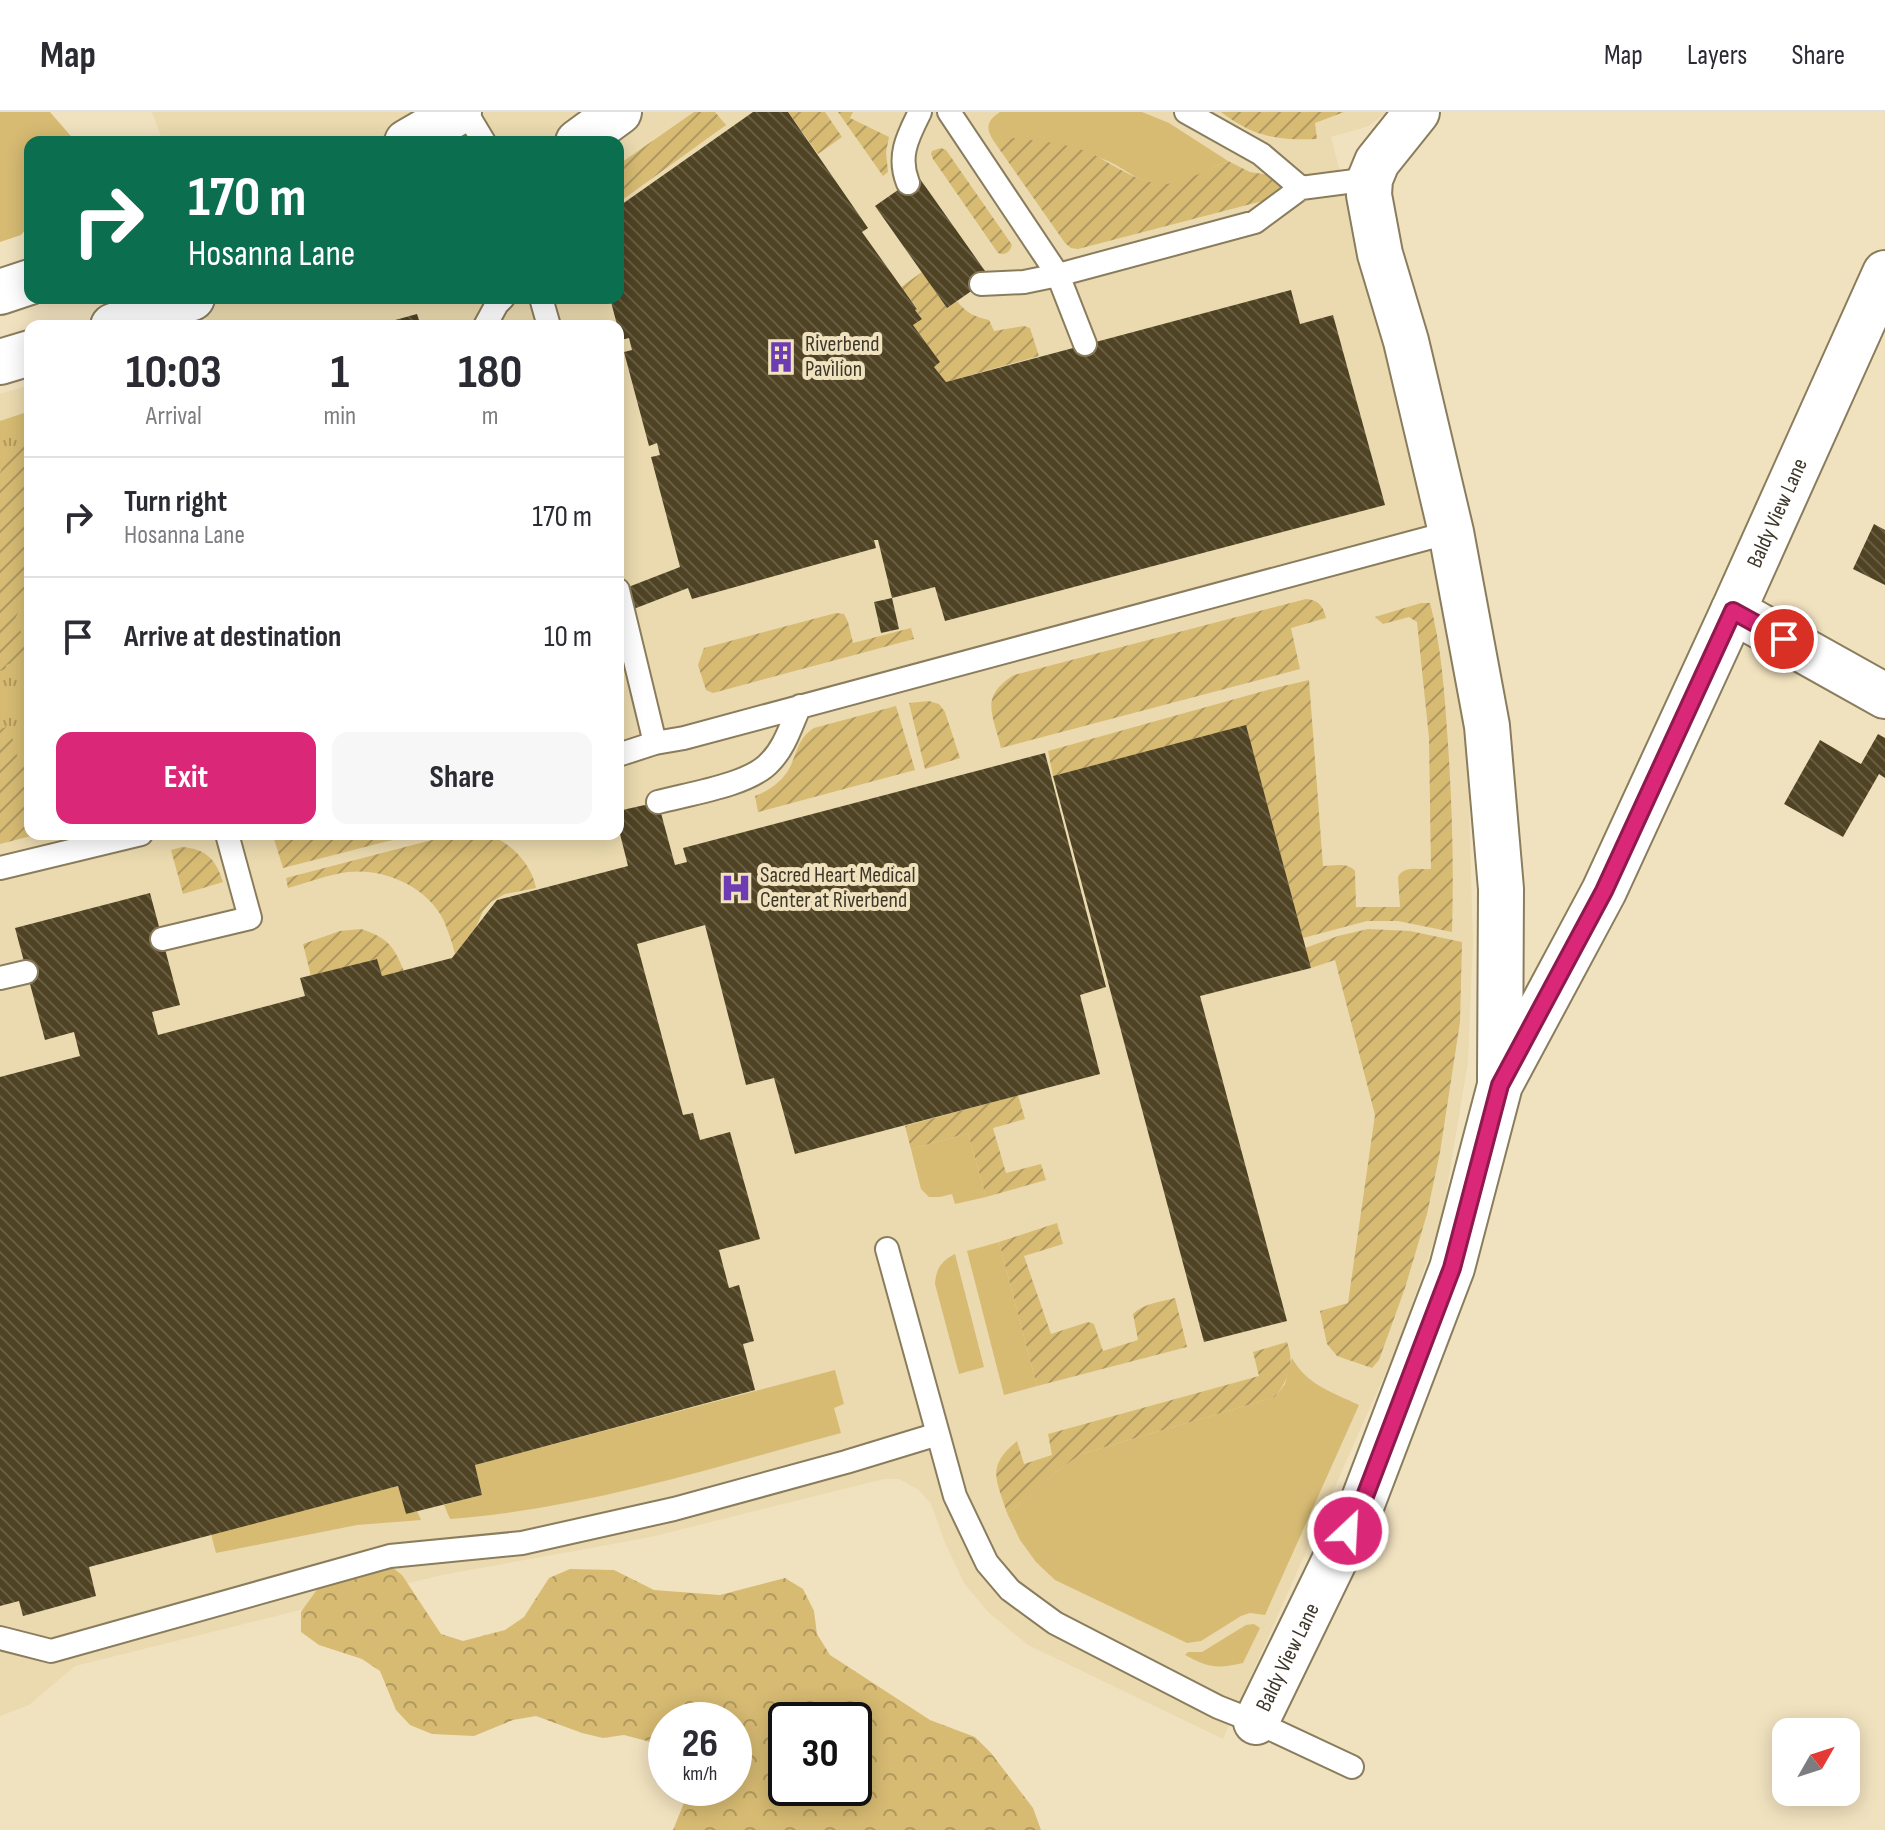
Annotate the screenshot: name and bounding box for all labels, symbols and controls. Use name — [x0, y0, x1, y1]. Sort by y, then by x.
text: Map — [40, 33, 96, 78]
text: Map — [1604, 39, 1643, 72]
text: Layers — [1687, 39, 1747, 72]
text: Share — [1791, 39, 1845, 72]
text: 170 m — [188, 165, 306, 232]
icon: right — [56, 168, 160, 272]
text: Hosanna Lane — [188, 233, 355, 276]
place label: Riverbend Pavilion — [805, 331, 879, 383]
building icon: Riverbend Pavilion — [764, 340, 798, 374]
text: 10:03 — [126, 344, 222, 401]
text: 1 — [331, 344, 349, 401]
text: 180 — [458, 344, 522, 401]
text: Arrival — [146, 401, 202, 432]
text: min — [324, 401, 356, 432]
text: m — [482, 401, 498, 432]
street label: Baldy View Lane — [1741, 454, 1813, 572]
text: Turn right — [124, 484, 227, 520]
icon: right — [56, 495, 100, 539]
text: 170 m — [532, 499, 592, 535]
text: Hosanna Lane — [124, 520, 245, 551]
pin — [1750, 605, 1818, 673]
icon: arrive — [56, 615, 100, 659]
icon: arrive — [1762, 617, 1806, 661]
text: Arrive at destination — [124, 619, 341, 655]
text: 10 m — [544, 619, 592, 655]
button: Exit — [56, 732, 316, 824]
button: Share — [332, 732, 592, 824]
place label: Sacred Heart Medical Center at Riverbend — [760, 862, 916, 914]
hospital icon: Sacred Heart Medical Center at Riverbend — [719, 871, 753, 905]
position arrow — [1306, 1489, 1390, 1573]
street label: Baldy View Lane — [1250, 1599, 1325, 1716]
speed limit sign: 30 — [768, 1702, 872, 1806]
north arrow — [1772, 1718, 1860, 1806]
map controls — [1772, 1718, 1860, 1806]
text: 26 — [682, 1720, 718, 1768]
text: km/h — [683, 1762, 717, 1786]

